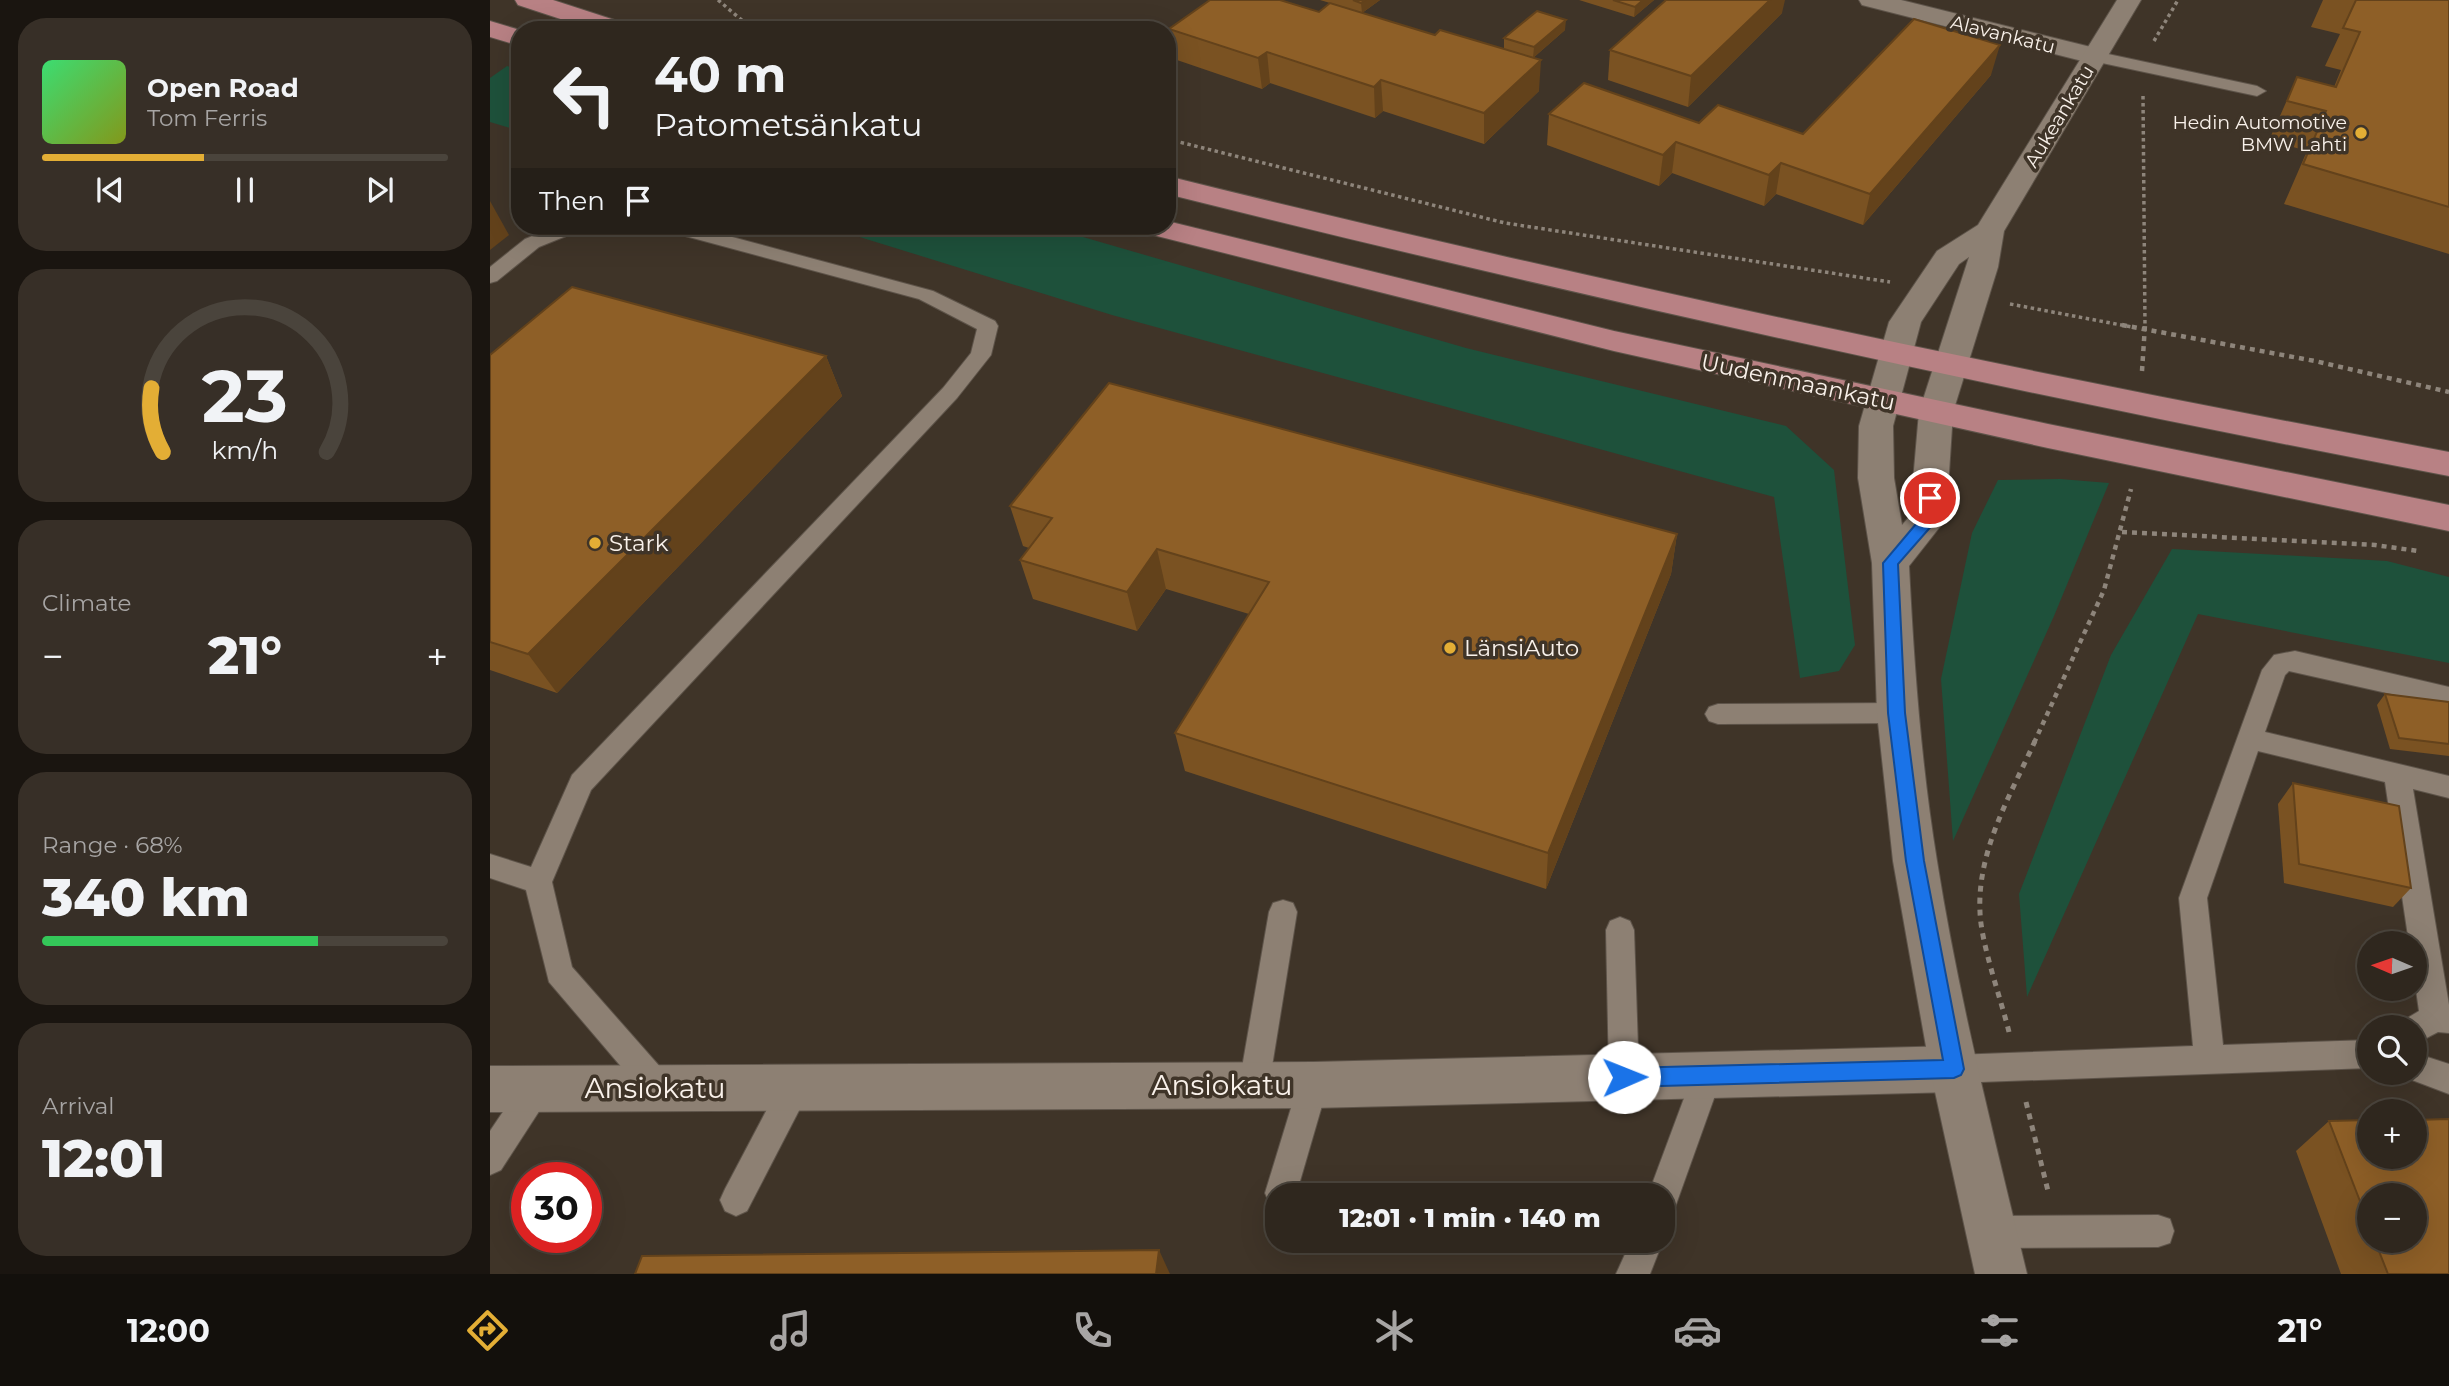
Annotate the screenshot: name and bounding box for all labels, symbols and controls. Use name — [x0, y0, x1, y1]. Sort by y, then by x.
street label: Alavankatu — [1948, 10, 2057, 59]
text: 40 m — [654, 45, 786, 104]
icon: left — [539, 49, 630, 140]
street label: Aukeankatu — [2020, 61, 2099, 172]
text: Open Road — [147, 72, 299, 104]
text: Tom Ferris — [147, 104, 267, 132]
text: Patometsänkatu — [654, 105, 922, 144]
place label: Hedin Automotive BMW Lahti — [2172, 111, 2347, 156]
marker: Hedin Automotive BMW Lahti — [2353, 125, 2369, 141]
icon: previous — [91, 171, 129, 209]
icon: pause — [226, 171, 264, 209]
icon: next — [361, 171, 399, 209]
icon: arrive — [619, 182, 657, 220]
text: Then — [539, 185, 605, 217]
street label: Uudenmaankatu — [1698, 348, 1898, 416]
text: 23 — [202, 352, 288, 440]
text: km/h — [212, 435, 278, 465]
pin — [1900, 468, 1960, 528]
icon: arrive — [1911, 479, 1949, 517]
place label: Stark — [609, 529, 669, 557]
marker: Stark — [587, 535, 603, 551]
text: Climate — [42, 589, 131, 617]
text: 21° — [208, 624, 282, 687]
text: − — [42, 633, 64, 680]
text: + — [426, 633, 448, 680]
place label: LänsiAuto — [1464, 634, 1579, 662]
marker: LänsiAuto — [1442, 640, 1458, 656]
text: Range · 68% — [42, 831, 183, 859]
text: 340 km — [42, 866, 250, 929]
north arrow — [2357, 931, 2427, 1001]
map controls — [2357, 931, 2427, 1253]
button: search — [2357, 1015, 2427, 1085]
position arrow — [1587, 1040, 1661, 1114]
street label: Ansiokatu — [1152, 1068, 1292, 1102]
street label: Ansiokatu — [585, 1071, 725, 1105]
text: Arrival — [42, 1092, 115, 1120]
button: + — [2357, 1099, 2427, 1169]
text: 12:01 — [42, 1127, 165, 1190]
speed limit sign: 30 — [511, 1162, 602, 1253]
button: − — [2357, 1183, 2427, 1253]
text: 12:01 · 1 min · 140 m — [1339, 1202, 1601, 1234]
icon: directions — [463, 1306, 512, 1355]
icon: music — [766, 1306, 815, 1355]
icon: phone — [1068, 1306, 1117, 1355]
icon: climate — [1370, 1306, 1419, 1355]
icon: car — [1673, 1306, 1722, 1355]
icon: filters — [1975, 1306, 2024, 1355]
text: 12:00 — [127, 1311, 210, 1350]
text: 21° — [2277, 1311, 2322, 1350]

